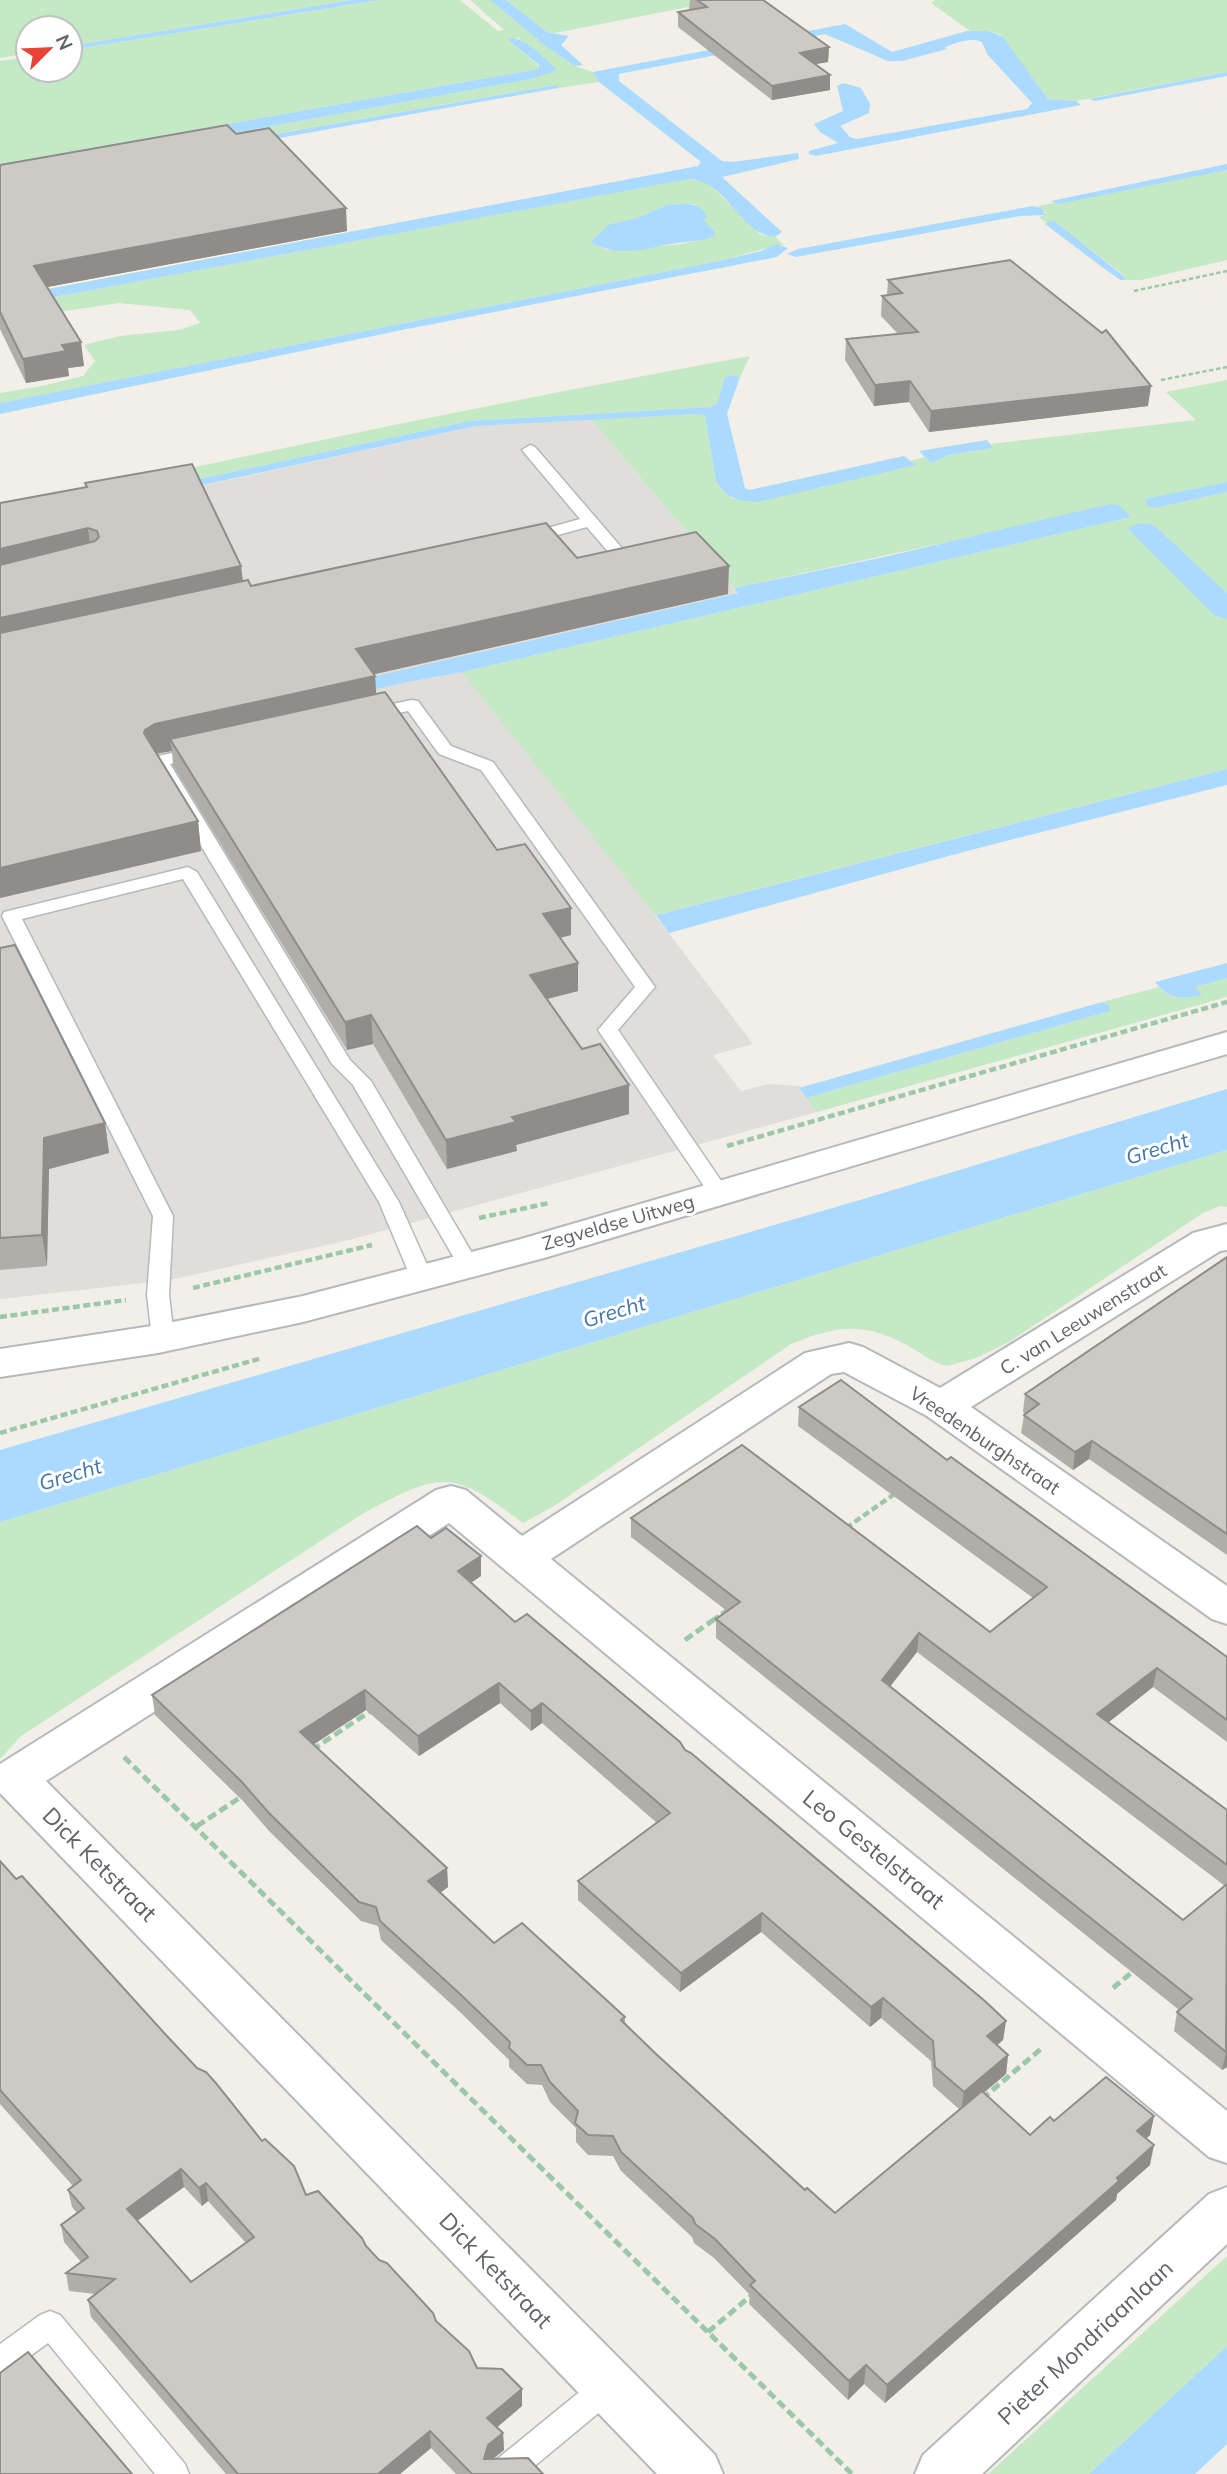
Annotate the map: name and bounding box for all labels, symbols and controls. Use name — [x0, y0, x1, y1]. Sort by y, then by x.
north arrow — [14, 14, 84, 84]
text: N — [51, 31, 78, 54]
water label: Grecht — [1122, 1126, 1192, 1170]
street label: Zegveldse Uitweg — [539, 1189, 697, 1255]
street label: C. van Leeuwenstraat — [995, 1258, 1171, 1380]
water label: Grecht — [579, 1289, 649, 1333]
street label: Vreedenburghstraat — [905, 1381, 1065, 1499]
water label: Grecht — [35, 1452, 105, 1496]
street label: Leo Gestelstraat — [797, 1783, 951, 1915]
street label: Dick Ketstraat — [37, 1801, 163, 1927]
street label: Dick Ketstraat — [433, 2206, 559, 2334]
street label: Pieter Mondriaanlaan — [991, 2253, 1179, 2431]

